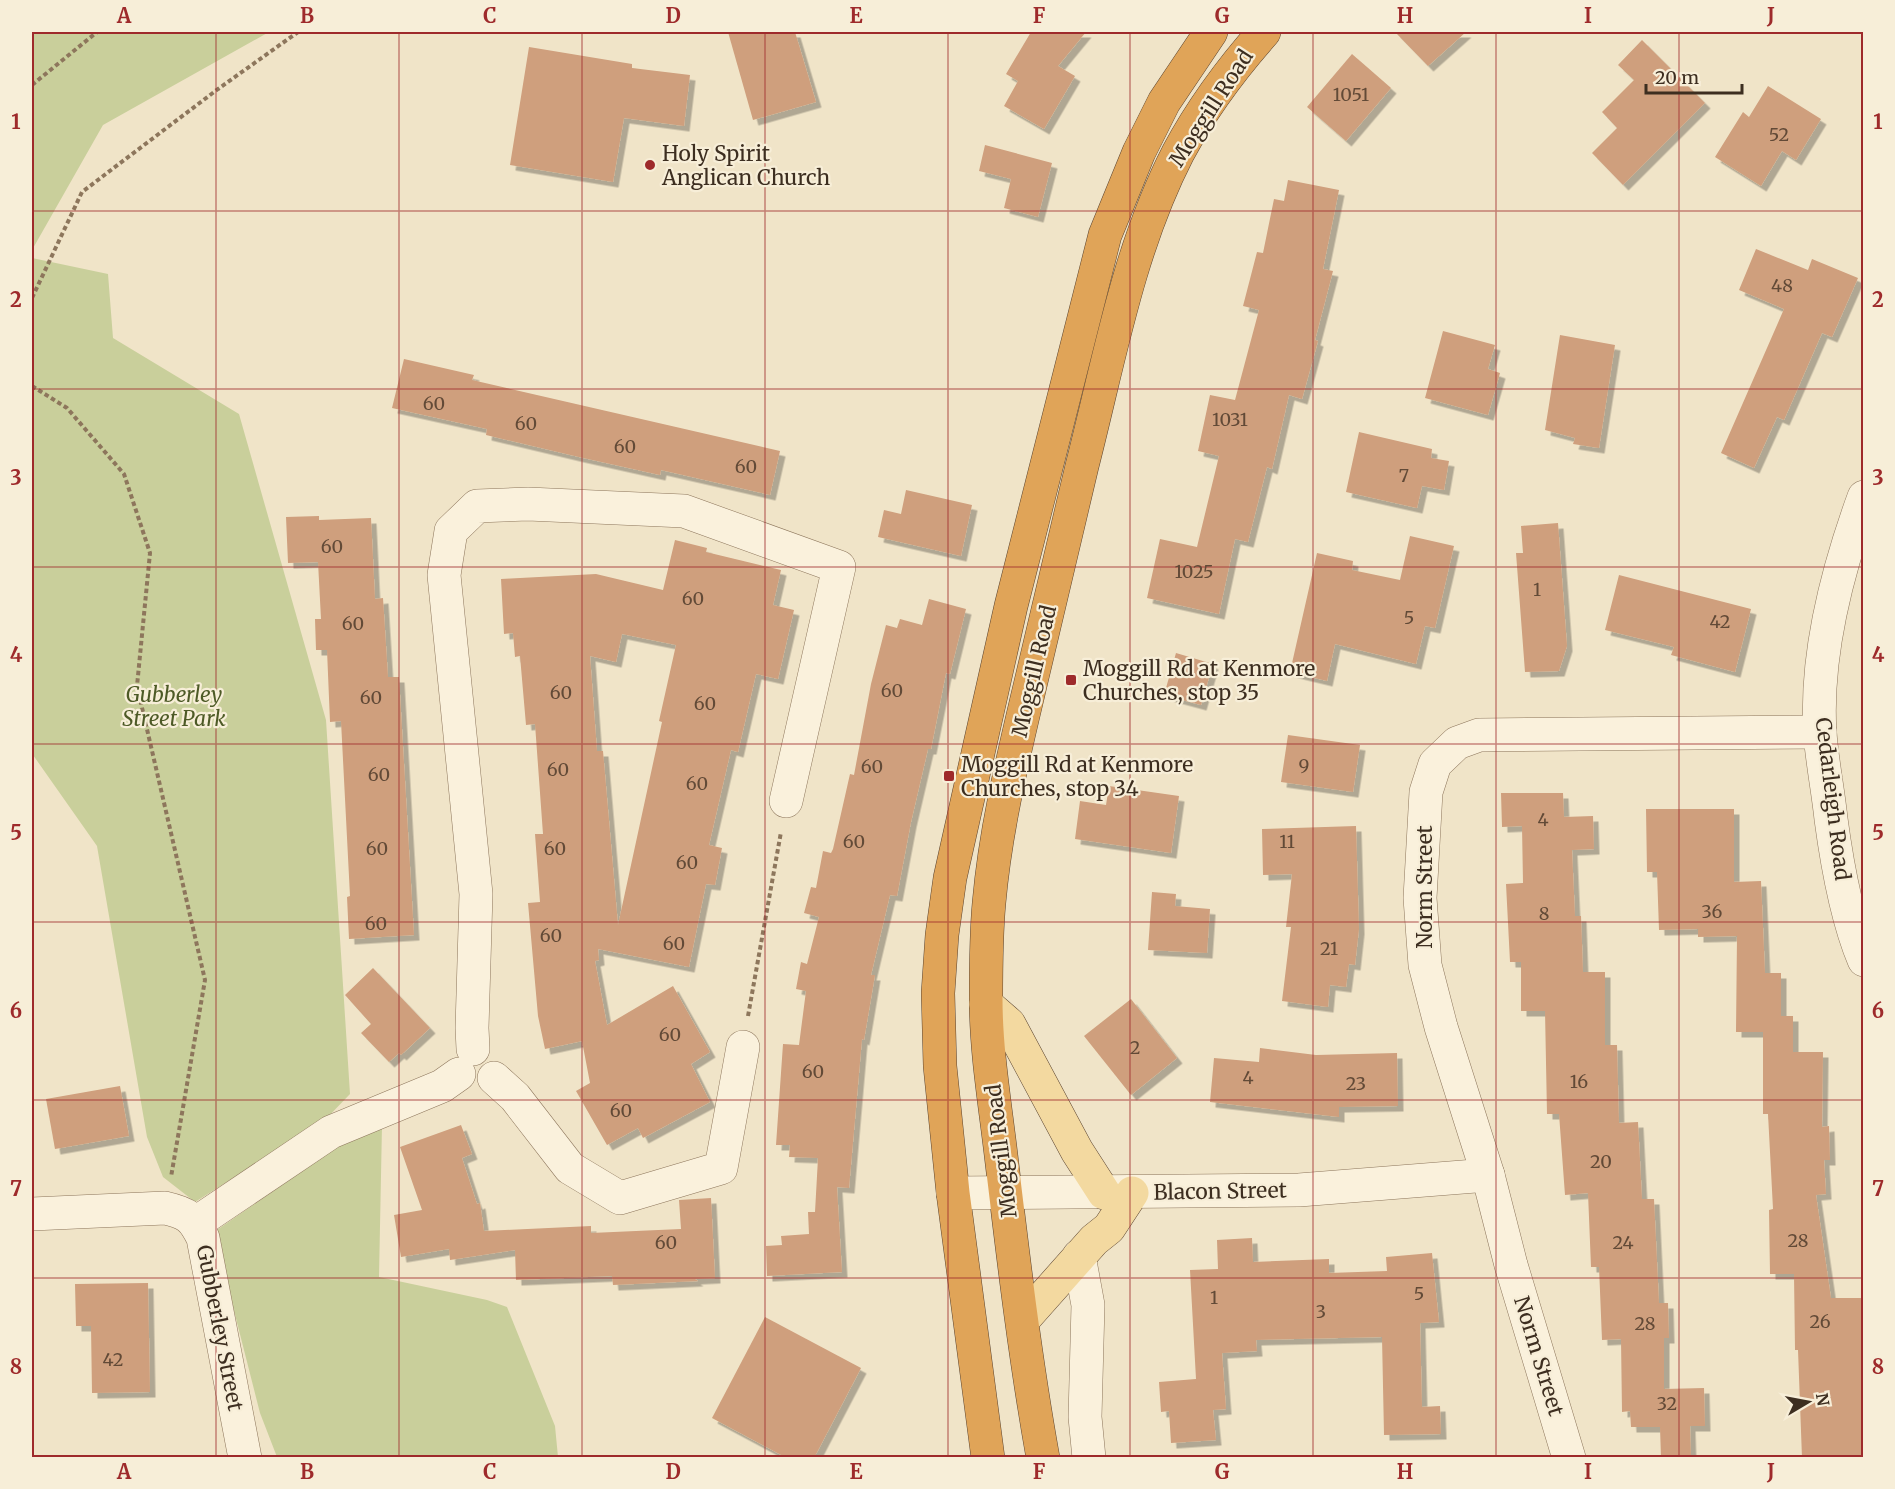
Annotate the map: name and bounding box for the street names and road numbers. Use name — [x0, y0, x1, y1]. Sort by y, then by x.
street label: Moggill Road — [1163, 44, 1259, 172]
street label: Moggill Road — [1006, 602, 1062, 740]
street label: Cedarleigh Road — [1810, 716, 1856, 882]
street label: Norm Street — [1411, 825, 1438, 949]
street label: Moggill Road — [979, 1082, 1023, 1219]
street label: Blacon Street — [1153, 1176, 1287, 1206]
street label: Gubberley Street — [191, 1243, 249, 1413]
street label: Norm Street — [1508, 1293, 1570, 1419]

